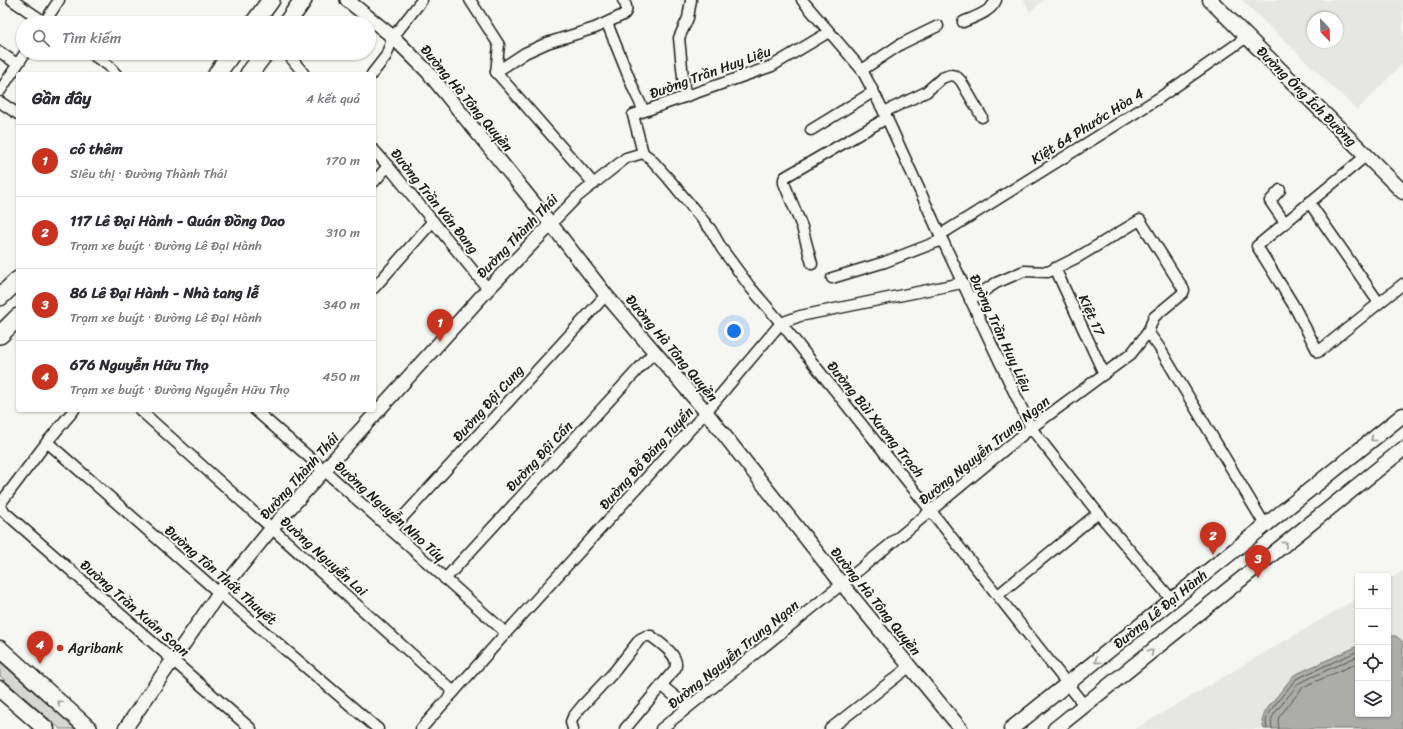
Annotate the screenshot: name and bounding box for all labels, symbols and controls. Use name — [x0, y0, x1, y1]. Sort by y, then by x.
north arrow — [1307, 12, 1343, 48]
search box — [16, 16, 376, 60]
text: Tìm kiếm — [62, 25, 121, 51]
icon: search — [30, 27, 52, 49]
street label: Đường Hà Tông Quyền — [414, 39, 520, 158]
street label: Đường Trần Huy Liệu — [646, 39, 775, 106]
street label: Đường Ông Ích Đường — [1250, 40, 1363, 153]
street label: Kiệt 64 Phước Hòa 4 — [1026, 81, 1149, 171]
text: Gần đây — [32, 83, 91, 113]
text: 4 kết quả — [306, 87, 360, 110]
text: cô thêm — [70, 136, 123, 162]
street label: Đường Trần Văn Đang — [384, 143, 485, 260]
text: 1 — [42, 149, 48, 172]
text: 170 m — [325, 149, 360, 172]
text: Siêu thị · Đường Thành Thái — [70, 162, 227, 185]
street label: Đường Thành Thái — [470, 187, 565, 285]
text: 117 Lê Đại Hành - Quán Đồng Dao — [70, 208, 285, 234]
text: 2 — [41, 221, 49, 244]
text: 310 m — [326, 221, 360, 244]
text: Trạm xe buýt · Đường Lê Đại Hành — [70, 234, 262, 257]
street label: Đường Trần Huy Liệu — [962, 270, 1039, 397]
text: 86 Lê Đại Hành - Nhà tang lễ — [70, 280, 259, 306]
street label: Đường Hà Tông Quyền — [619, 289, 725, 408]
street label: Kiệt 17 — [1071, 290, 1112, 341]
text: 3 — [41, 293, 49, 316]
text: 340 m — [323, 293, 360, 316]
text: Trạm xe buýt · Đường Lê Đại Hành — [70, 306, 262, 329]
pin: 1 — [427, 309, 453, 342]
your location — [724, 321, 744, 341]
text: 676 Nguyễn Hữu Thọ — [70, 352, 209, 378]
street label: Đường Bùi Xương Trạch — [820, 355, 931, 483]
street label: Đường Đội Cung — [446, 359, 530, 448]
text: 4 — [41, 365, 49, 388]
text: 450 m — [322, 365, 360, 388]
text: Trạm xe buýt · Đường Nguyễn Hữu Thọ — [70, 378, 290, 401]
street label: Đường Nguyễn Trung Ngạn — [913, 389, 1056, 511]
street label: Đường Đỗ Đăng Tuyển — [593, 400, 700, 516]
street label: Đường Đội Cấn — [500, 415, 579, 498]
street label: Đường Thành Thái — [253, 426, 346, 526]
one-way arrow — [1370, 435, 1377, 442]
street label: Đường Nguyễn Nho Túy — [328, 455, 451, 569]
street label: Đường Nguyễn Lai — [274, 510, 374, 604]
street label: Đường Tôn Thất Thuyết — [158, 519, 283, 632]
pin: 2 — [1200, 522, 1226, 555]
street label: Đường Hà Tông Quyền — [824, 541, 928, 662]
one-way arrow — [1280, 542, 1287, 549]
pin: 3 — [1245, 545, 1271, 578]
street label: Đường Trần Xuân Soạn — [74, 553, 196, 664]
street label: Đường Lê Đại Hành — [1108, 563, 1213, 655]
map controls — [1355, 573, 1391, 717]
button: + — [1355, 573, 1391, 609]
street label: Đường Nguyễn Trung Ngạn — [662, 593, 805, 715]
button: − — [1355, 609, 1391, 645]
pin: 4 — [27, 631, 53, 664]
place label: Agribank — [67, 636, 124, 661]
marker: Agribank — [55, 643, 65, 653]
button: locate — [1355, 645, 1391, 681]
one-way arrow — [1146, 650, 1153, 657]
one-way arrow — [1094, 656, 1101, 663]
button: layers — [1355, 681, 1391, 717]
one-way arrow — [57, 700, 65, 708]

